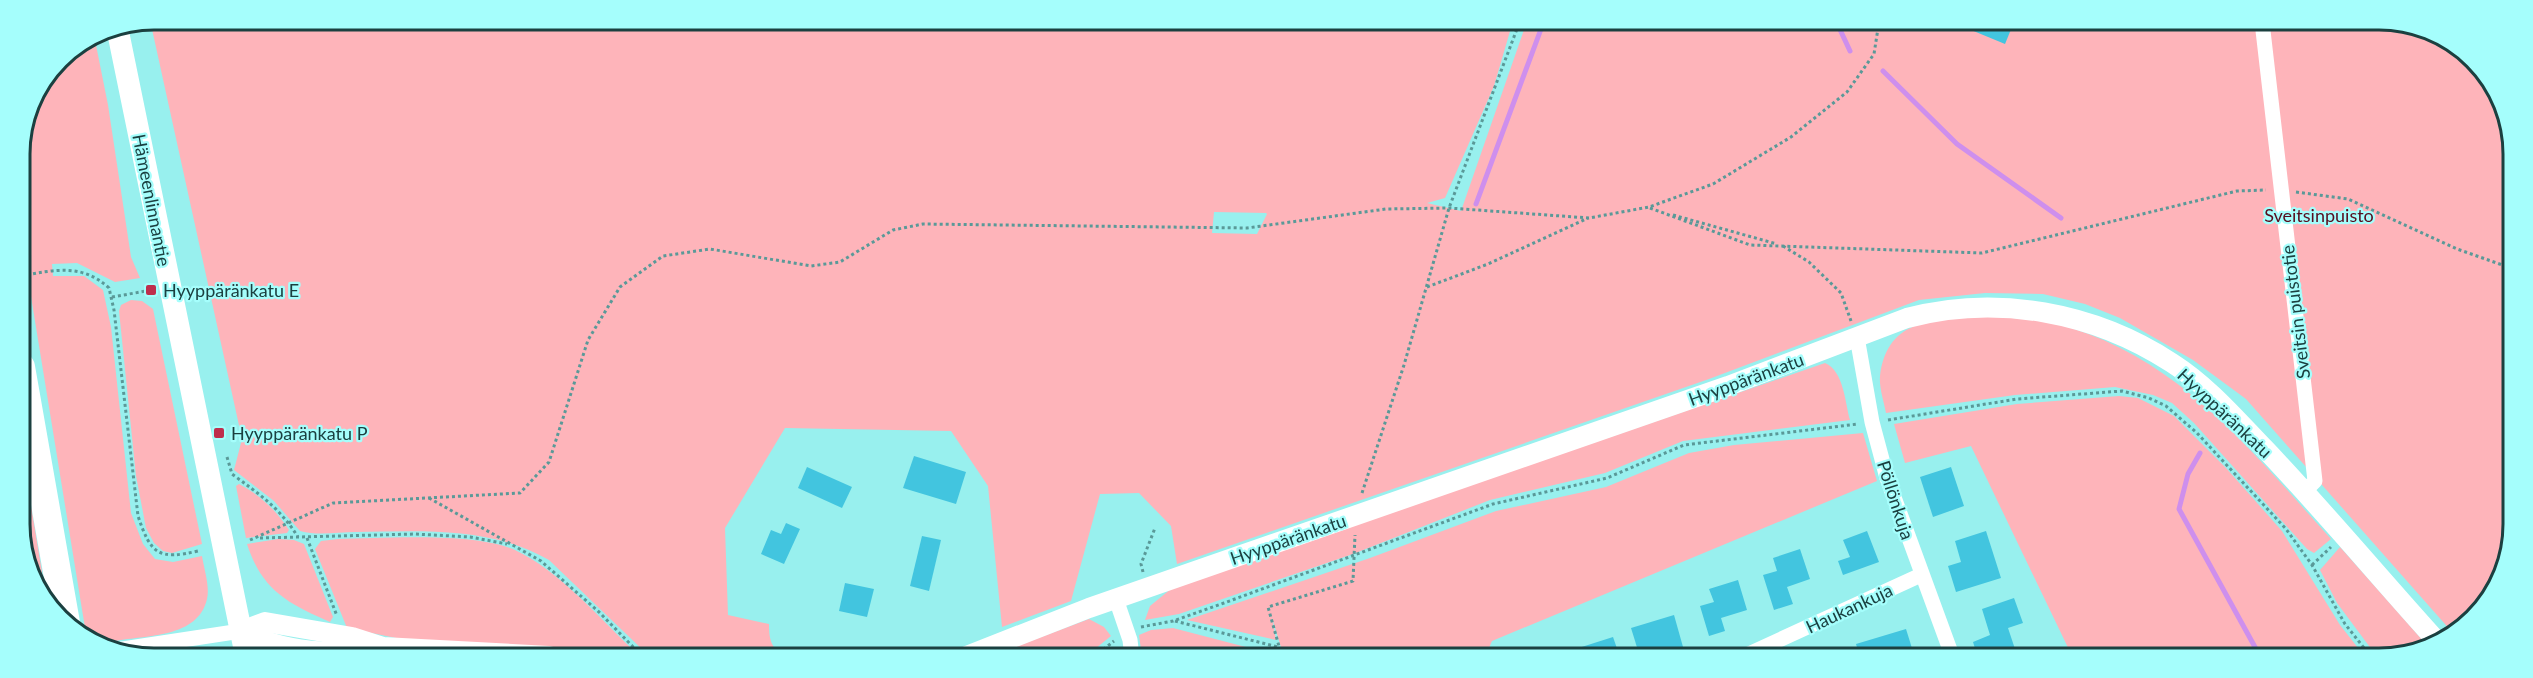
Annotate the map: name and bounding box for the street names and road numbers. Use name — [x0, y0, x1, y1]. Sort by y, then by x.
street label: Hämeenlinnantie — [128, 132, 176, 268]
street label: Sveitsin puistotie — [2276, 244, 2314, 380]
street label: Hyyppäränkatu — [1685, 348, 1807, 410]
street label: Hyyppäränkatu — [2173, 364, 2277, 462]
street label: Pöllönkuja — [1873, 458, 1919, 542]
street label: Hyyppäränkatu — [1227, 509, 1349, 569]
street label: Haukankuja — [1802, 578, 1896, 638]

